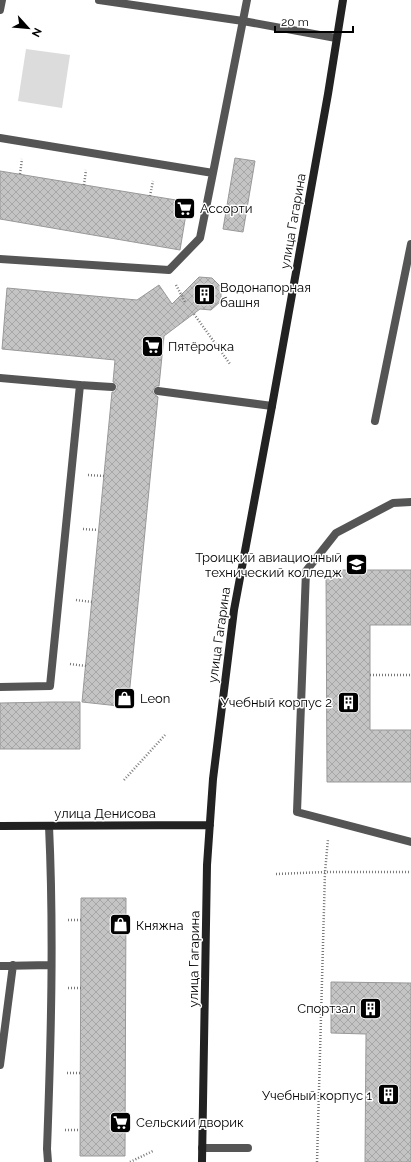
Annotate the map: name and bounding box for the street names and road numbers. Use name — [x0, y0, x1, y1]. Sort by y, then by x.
street label: улица Гагарина — [277, 172, 309, 270]
street label: улица Гагарина — [205, 586, 233, 684]
street label: улица Денисова — [54, 806, 156, 821]
street label: улица Гагарина — [186, 911, 202, 1007]

